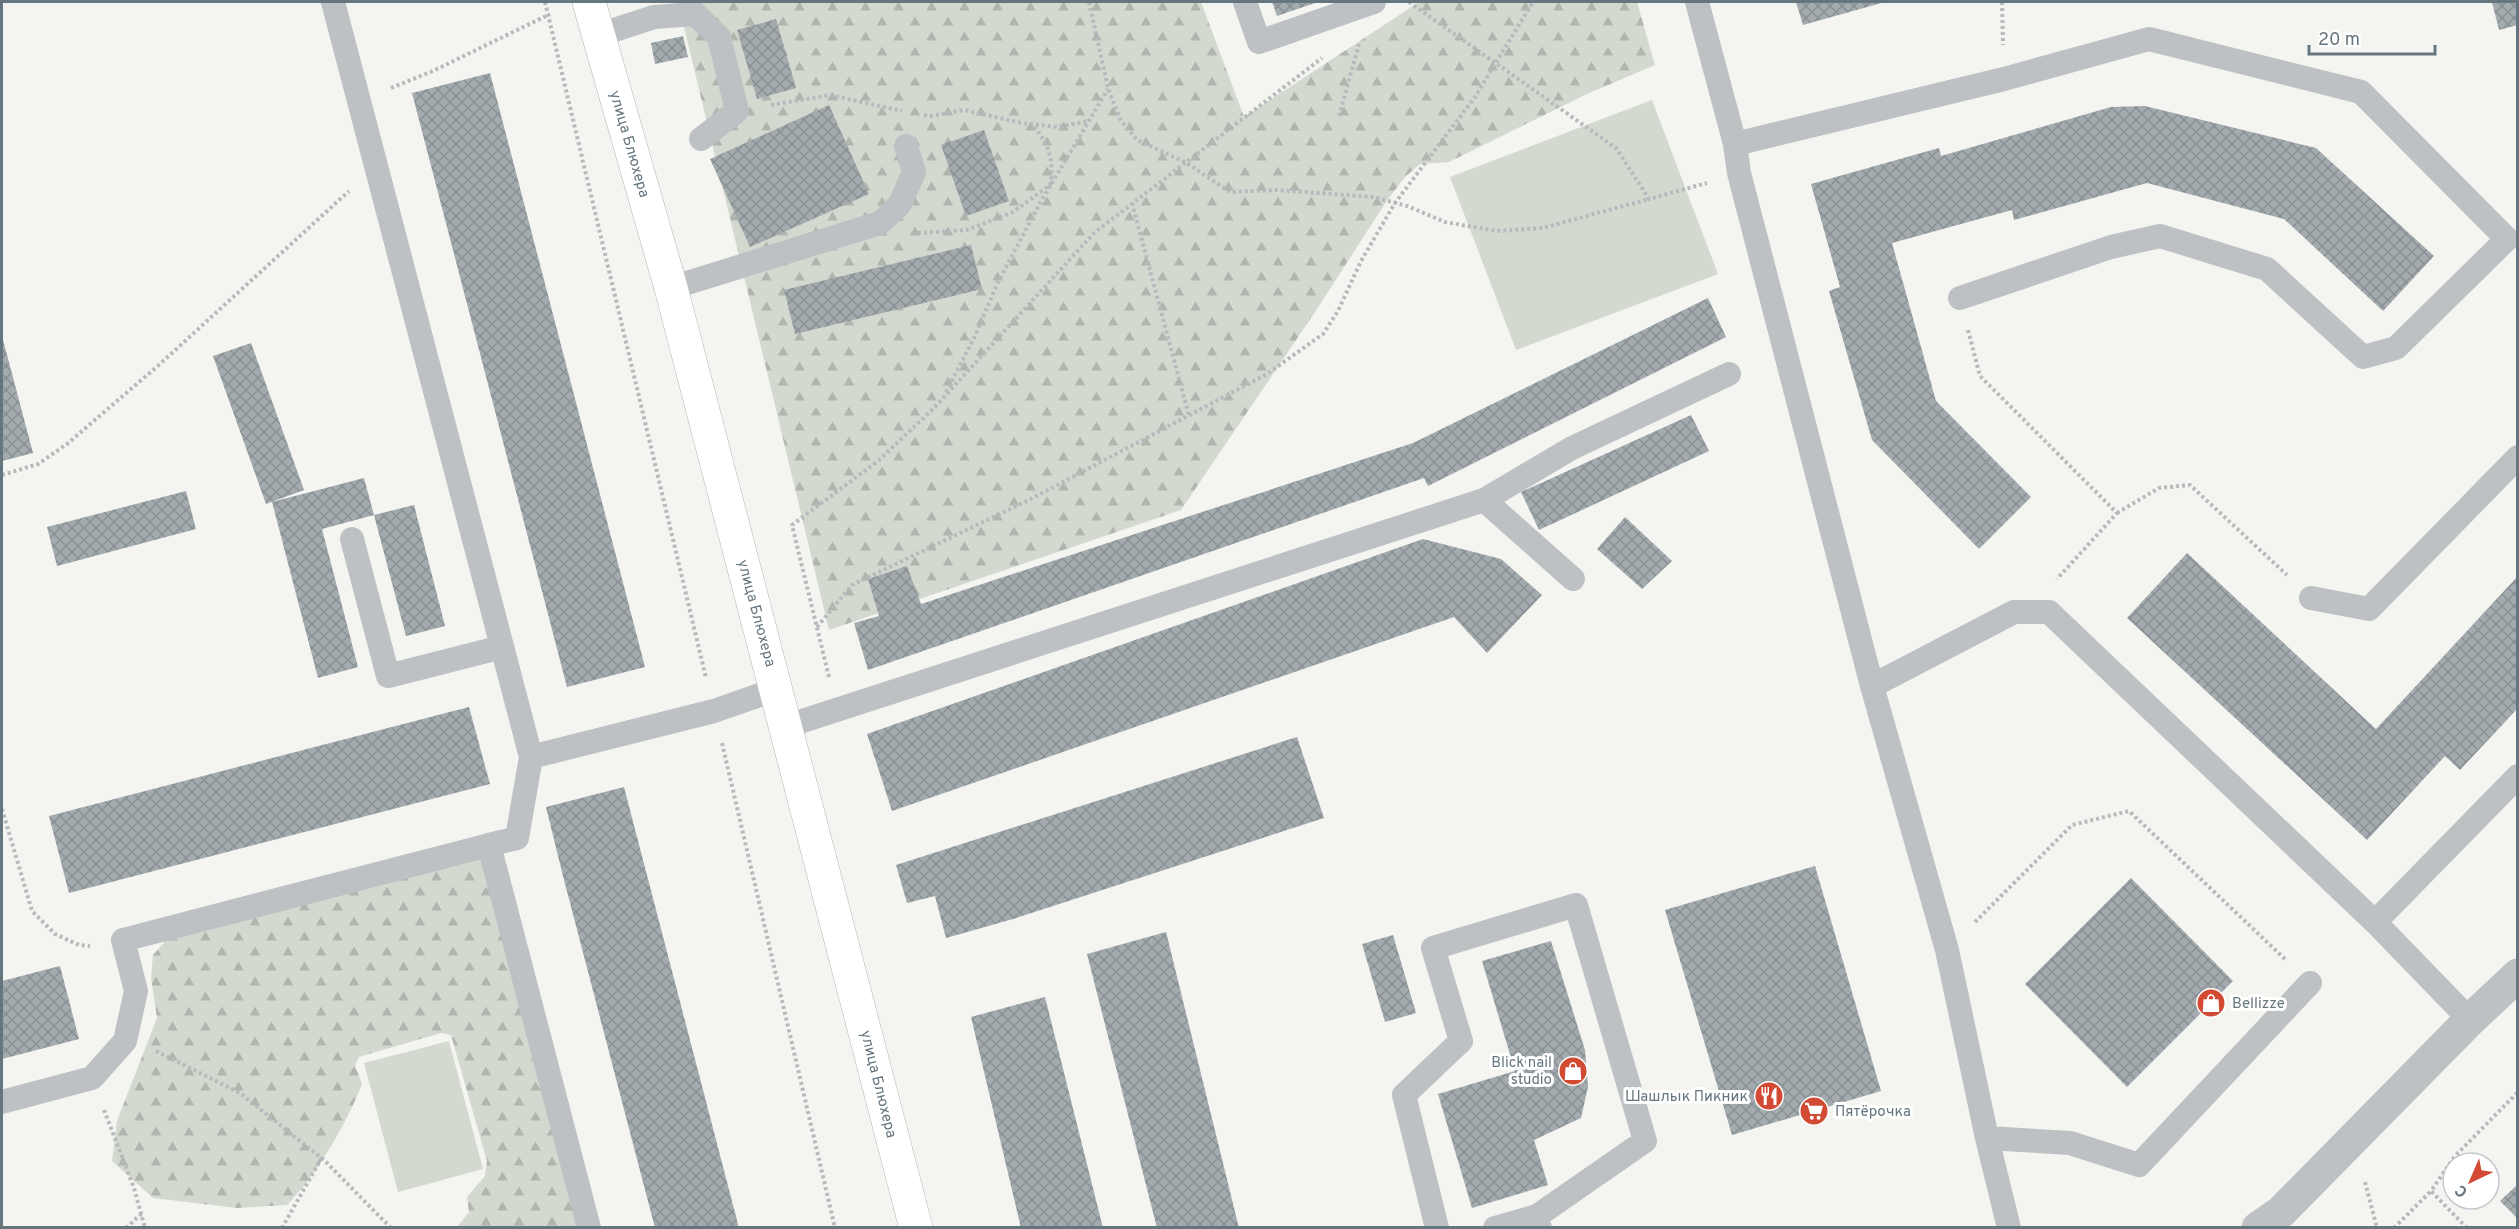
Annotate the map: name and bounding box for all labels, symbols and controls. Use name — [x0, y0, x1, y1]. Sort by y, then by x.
scale bar — [2309, 18, 2435, 56]
text: 20 m — [2318, 29, 2360, 52]
street label: улица Блюхера — [604, 89, 653, 200]
street label: улица Блюхера — [732, 558, 779, 669]
shop icon: Bellizze — [2195, 987, 2227, 1019]
place label: Bellizze — [2232, 995, 2285, 1014]
street label: улица Блюхера — [855, 1029, 900, 1140]
place label: Blick nail studio — [1491, 1054, 1552, 1090]
shop icon: Blick nail studio — [1557, 1055, 1589, 1087]
restaurant icon: Шашлык Пикник — [1753, 1080, 1785, 1112]
place label: Шашлык Пикник — [1625, 1088, 1748, 1107]
supermarket icon: Пятёрочка — [1798, 1095, 1830, 1127]
place label: Пятёрочка — [1835, 1103, 1911, 1122]
north arrow — [2441, 1151, 2501, 1211]
text: С — [2451, 1180, 2473, 1201]

